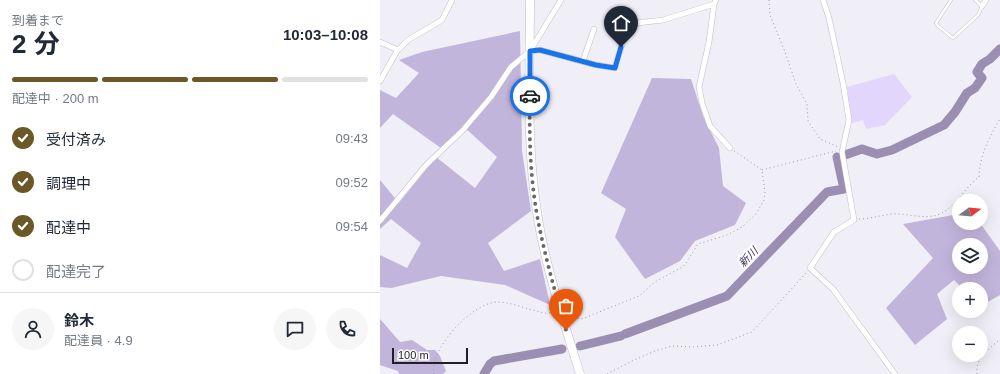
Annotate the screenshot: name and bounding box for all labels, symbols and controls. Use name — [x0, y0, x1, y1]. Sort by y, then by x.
pin — [604, 6, 638, 47]
icon: home — [610, 12, 632, 34]
text: 到着まで — [12, 13, 64, 28]
text: 10:03–10:08 — [283, 26, 368, 43]
text: 2 分 — [12, 29, 60, 59]
courier — [510, 76, 550, 116]
icon: car — [519, 85, 541, 107]
text: 配達中 · 200 m — [12, 91, 99, 106]
icon: check — [12, 127, 34, 149]
text: 受付済み — [46, 131, 106, 148]
text: 09:43 — [335, 131, 368, 146]
icon: check — [12, 171, 34, 193]
text: 調理中 — [46, 175, 91, 192]
text: 09:52 — [335, 175, 368, 190]
north arrow — [952, 194, 988, 230]
map controls — [952, 194, 988, 362]
icon: check — [12, 215, 34, 237]
text: 配達中 — [46, 219, 91, 236]
text: 09:54 — [335, 219, 368, 234]
button: layers — [952, 238, 988, 274]
water label: 新川 — [736, 244, 761, 269]
text: 配達完了 — [46, 263, 106, 280]
button: + — [952, 282, 988, 318]
pin — [549, 289, 583, 330]
icon: bag — [555, 295, 577, 317]
button: person — [12, 308, 54, 350]
button: chat — [274, 308, 316, 350]
button: phone — [326, 308, 368, 350]
text: 鈴木 — [64, 312, 94, 329]
button: − — [952, 326, 988, 362]
text: 配達員 · 4.9 — [64, 333, 133, 348]
scale bar — [392, 346, 468, 365]
text: 100 m — [398, 349, 429, 361]

